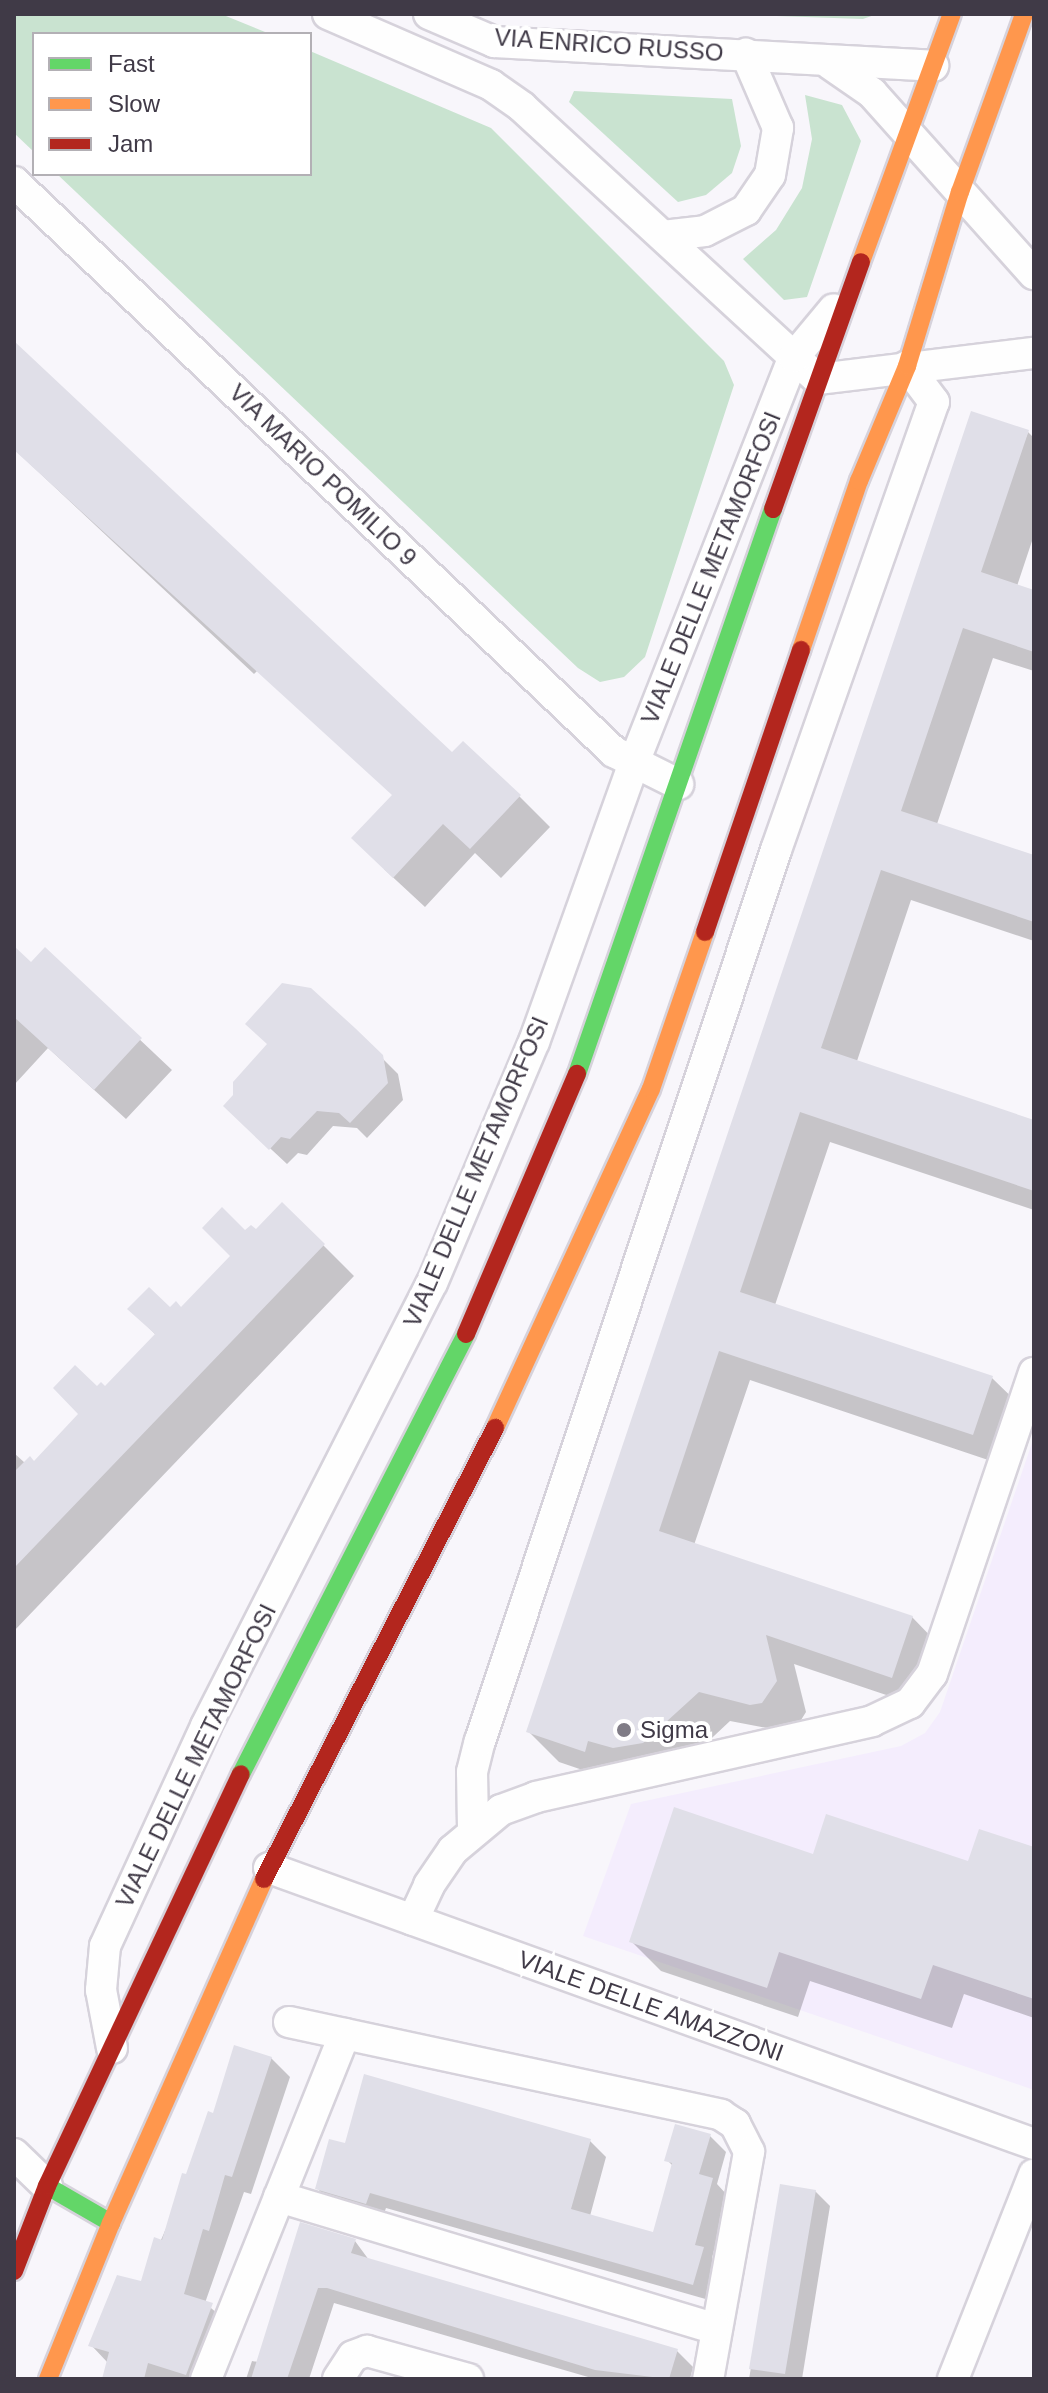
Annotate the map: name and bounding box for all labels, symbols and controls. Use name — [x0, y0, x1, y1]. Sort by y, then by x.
street label: VIA ENRICO RUSSO — [493, 23, 725, 67]
legend — [32, 32, 312, 176]
text: Fast — [108, 50, 155, 77]
text: Slow — [108, 90, 160, 117]
text: Jam — [108, 130, 153, 157]
street label: VIA MARIO POMILIO 9 — [223, 378, 423, 572]
street label: VIALE DELLE METAMORFOSI — [635, 408, 787, 728]
street label: VIALE DELLE METAMORFOSI — [397, 1013, 555, 1331]
street label: VIALE DELLE METAMORFOSI — [110, 1599, 282, 1913]
place label: Sigma — [640, 1716, 708, 1744]
marker: Sigma — [615, 1721, 633, 1739]
street label: VIALE DELLE AMAZZONI — [514, 1944, 788, 2068]

